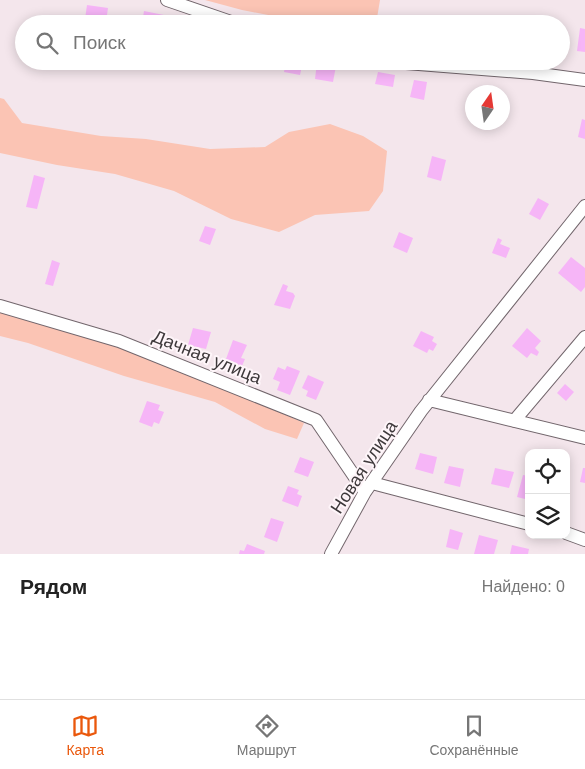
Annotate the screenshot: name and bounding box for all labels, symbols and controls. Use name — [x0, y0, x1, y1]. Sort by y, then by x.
search box — [15, 15, 570, 70]
icon: search — [33, 29, 61, 57]
text: Поиск — [73, 32, 126, 53]
north arrow — [465, 85, 510, 130]
street label: Дачная улица — [150, 326, 265, 388]
street label: Новая улица — [327, 416, 402, 517]
map controls — [525, 449, 570, 539]
button: locate — [525, 449, 570, 494]
button: layers — [525, 494, 570, 539]
text: Рядом — [20, 575, 87, 598]
text: Найдено: 0 — [482, 578, 565, 595]
tab: Карта — [66, 712, 104, 758]
tab: Маршрут — [237, 712, 297, 758]
tab: Сохранённые — [429, 712, 519, 758]

